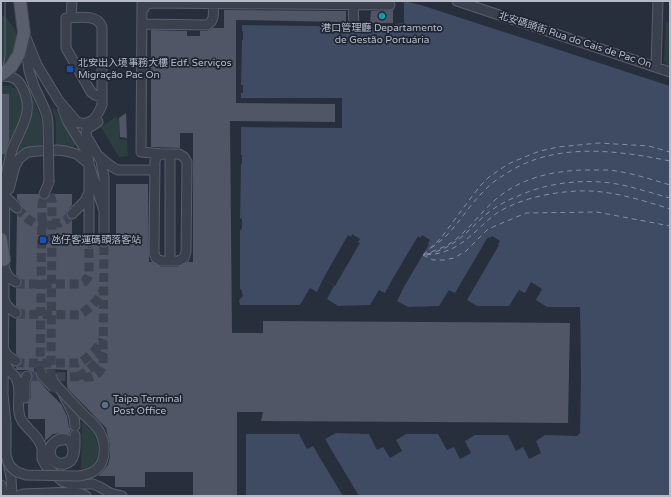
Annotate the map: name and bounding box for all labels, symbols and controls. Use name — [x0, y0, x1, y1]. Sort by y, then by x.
street label: 北安碼頭街 Rua do Cais de Pac On — [497, 10, 653, 70]
marker: 港口管理廳 Departamento de Gestão Portuária — [377, 11, 387, 21]
place label: 港口管理廳 Departamento de Gestão Portuária — [321, 22, 443, 46]
place label: 北安出入境事務大樓 Edf. Serviços Migração Pac On — [78, 57, 232, 81]
marker: 北安出入境事務大樓 Edf. Serviços Migração Pac On — [65, 64, 75, 74]
place label: 氹仔客運碼頭落客站 — [51, 234, 141, 246]
marker: 氹仔客運碼頭落客站 — [38, 235, 48, 245]
place label: Taipa Terminal Post Office — [113, 393, 182, 417]
marker: Taipa Terminal Post Office — [100, 400, 110, 410]

